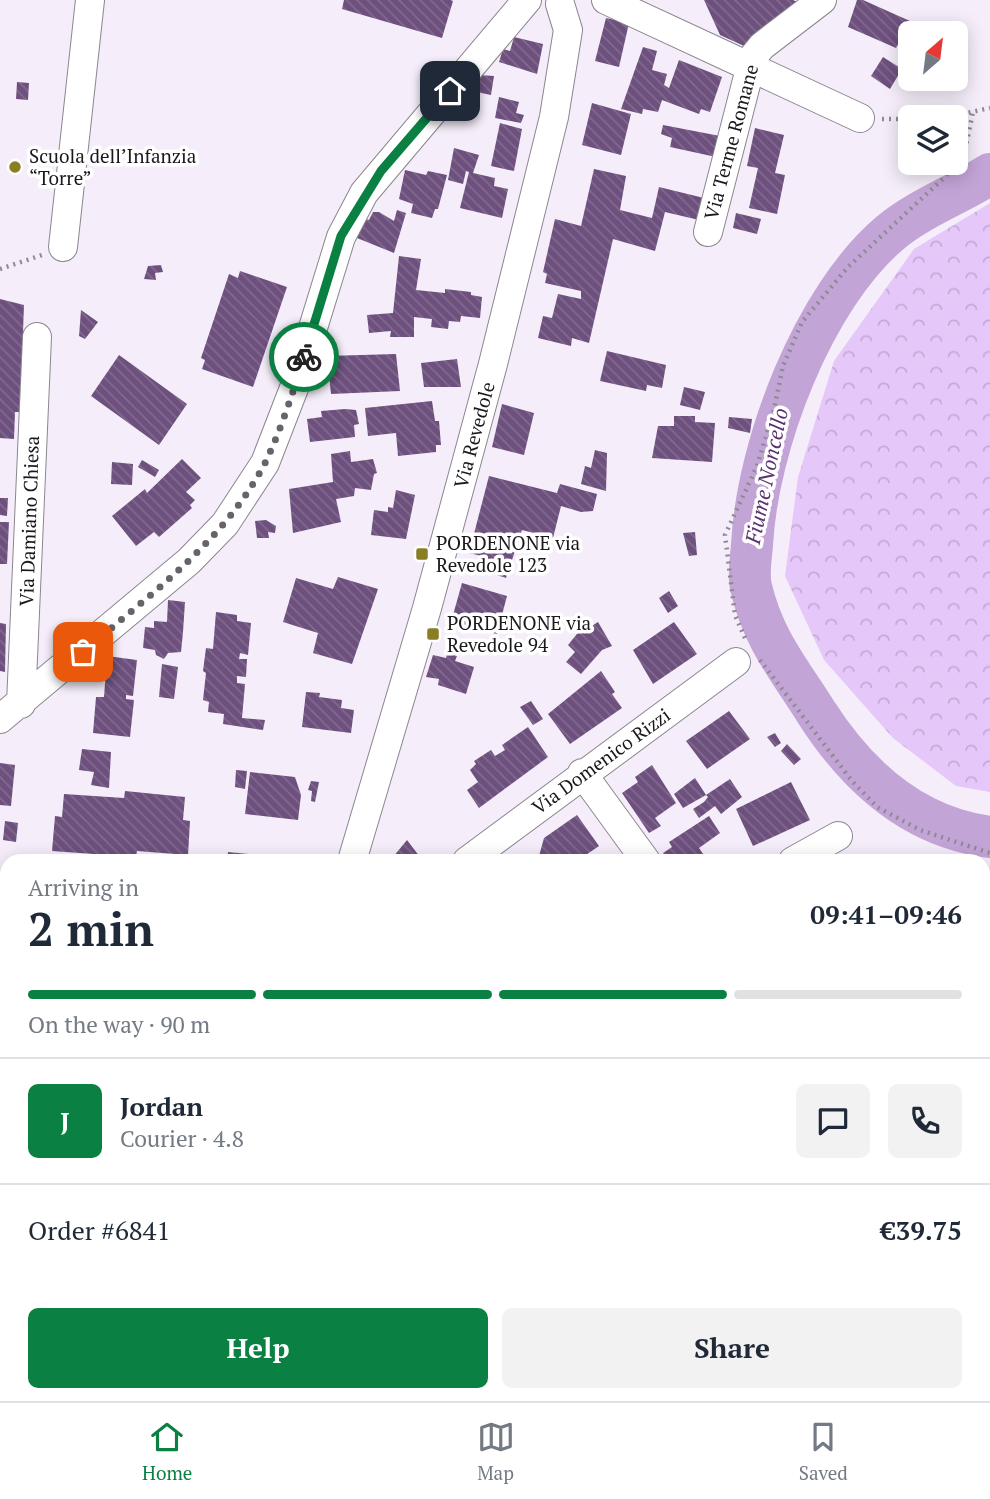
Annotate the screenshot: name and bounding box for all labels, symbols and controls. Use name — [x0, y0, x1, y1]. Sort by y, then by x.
north arrow — [898, 21, 968, 91]
map controls — [898, 21, 968, 175]
pin — [420, 61, 480, 121]
street label: Via Terme Romane — [698, 61, 763, 222]
icon: home — [431, 72, 469, 110]
button: layers — [898, 105, 968, 175]
place label: Scuola dell’Infanzia “Torre” — [29, 143, 197, 190]
marker: Scuola dell’Infanzia “Torre” — [7, 159, 23, 175]
courier — [269, 322, 339, 392]
icon: bike — [285, 338, 323, 376]
street label: Via Revedole — [447, 379, 500, 491]
water label: Fiume Noncello — [738, 405, 794, 547]
street label: Via Damiano Chiesa — [13, 435, 44, 607]
place label: PORDENONE via Revedole 123 — [436, 530, 581, 577]
marker: PORDENONE via Revedole 123 — [414, 546, 430, 562]
place label: PORDENONE via Revedole 94 — [447, 610, 592, 657]
pin — [53, 622, 113, 682]
marker: PORDENONE via Revedole 94 — [425, 626, 441, 642]
icon: bag — [64, 633, 102, 671]
street label: Via Domenico Rizzi — [527, 702, 675, 819]
text: Arriving in — [28, 872, 139, 903]
text: 09:41–09:46 — [810, 897, 962, 931]
text: 2 min — [28, 898, 154, 959]
text: On the way · 90 m — [28, 1009, 210, 1040]
button: chat — [796, 1084, 870, 1158]
button: phone — [888, 1084, 962, 1158]
text: Jordan — [120, 1089, 203, 1123]
text: J — [60, 1104, 70, 1138]
text: Courier · 4.8 — [120, 1123, 244, 1154]
text: Order #6841 — [28, 1213, 170, 1247]
text: €39.75 — [881, 1213, 962, 1247]
button: Help — [28, 1308, 488, 1388]
button: Share — [502, 1308, 962, 1388]
tab: Home — [142, 1418, 192, 1485]
tab: Map — [477, 1418, 515, 1485]
tab: Saved — [799, 1418, 848, 1485]

